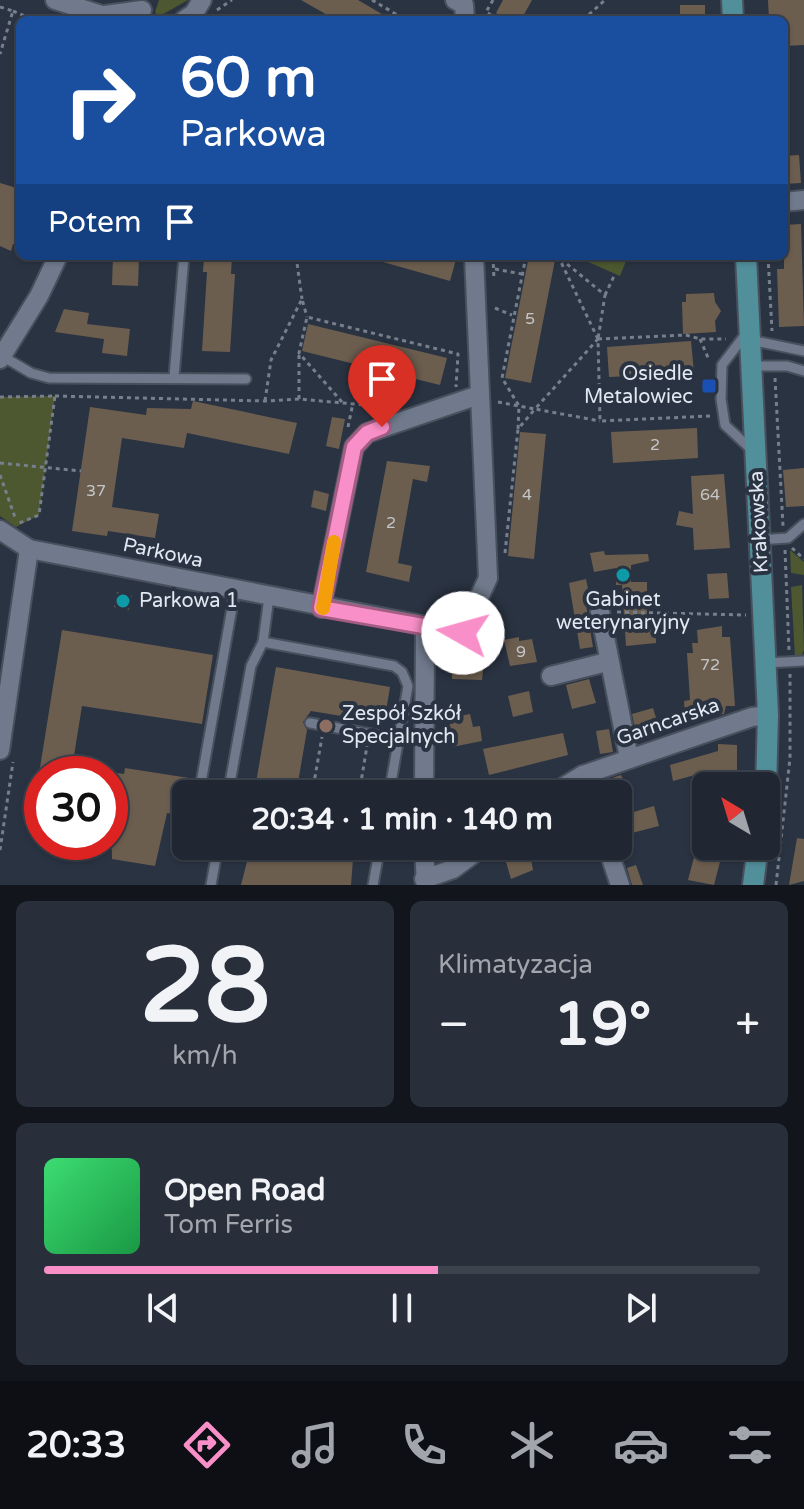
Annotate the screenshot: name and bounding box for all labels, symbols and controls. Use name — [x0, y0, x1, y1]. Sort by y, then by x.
text: 60 m — [180, 45, 316, 112]
icon: right — [48, 48, 152, 152]
text: Parkowa — [180, 113, 327, 156]
icon: arrive — [158, 200, 202, 244]
text: Potem — [48, 204, 142, 241]
house number: 5 — [525, 309, 535, 329]
pin — [348, 345, 416, 427]
icon: arrive — [360, 357, 404, 401]
place label: Osiedle Metalowiec — [584, 362, 693, 409]
marker: Osiedle Metalowiec — [700, 377, 718, 395]
house number: 2 — [650, 435, 660, 455]
street label: Krakowska — [744, 470, 774, 574]
house number: 37 — [86, 481, 106, 501]
house number: 4 — [522, 485, 532, 505]
house number: 64 — [700, 485, 720, 505]
house number: 2 — [386, 513, 396, 533]
street label: Parkowa — [121, 533, 205, 573]
marker: Gabinet weterynaryjny — [614, 566, 632, 584]
place label: Gabinet weterynaryjny — [556, 588, 690, 635]
place label: Parkowa 1 — [139, 589, 238, 613]
position arrow — [421, 591, 505, 675]
marker: Parkowa 1 — [114, 592, 132, 610]
house number: 9 — [516, 642, 526, 662]
house number: 72 — [700, 655, 720, 675]
street label: Garncarska — [613, 693, 723, 751]
place label: Zespół Szkół Specjalnych — [342, 702, 462, 749]
marker: Zespół Szkół Specjalnych — [317, 717, 335, 735]
speed limit sign: 30 — [24, 756, 128, 860]
north arrow — [692, 772, 780, 860]
map controls — [692, 772, 780, 860]
text: 20:34 · 1 min · 140 m — [251, 801, 553, 838]
text: 28 — [140, 925, 270, 1050]
text: Klimatyzacja — [438, 949, 593, 980]
text: 19° — [553, 989, 651, 1061]
text: − — [438, 999, 469, 1052]
text: + — [735, 999, 760, 1052]
text: km/h — [172, 1040, 238, 1071]
text: Open Road — [164, 1172, 325, 1209]
text: Tom Ferris — [164, 1209, 293, 1240]
icon: previous — [141, 1286, 185, 1330]
icon: pause — [380, 1286, 424, 1330]
icon: next — [619, 1286, 663, 1330]
icon: directions — [179, 1417, 235, 1473]
icon: music — [287, 1417, 343, 1473]
icon: phone — [396, 1417, 452, 1473]
icon: climate — [504, 1417, 560, 1473]
icon: car — [613, 1417, 669, 1473]
icon: filters — [722, 1417, 778, 1473]
text: 20:33 — [26, 1424, 126, 1467]

